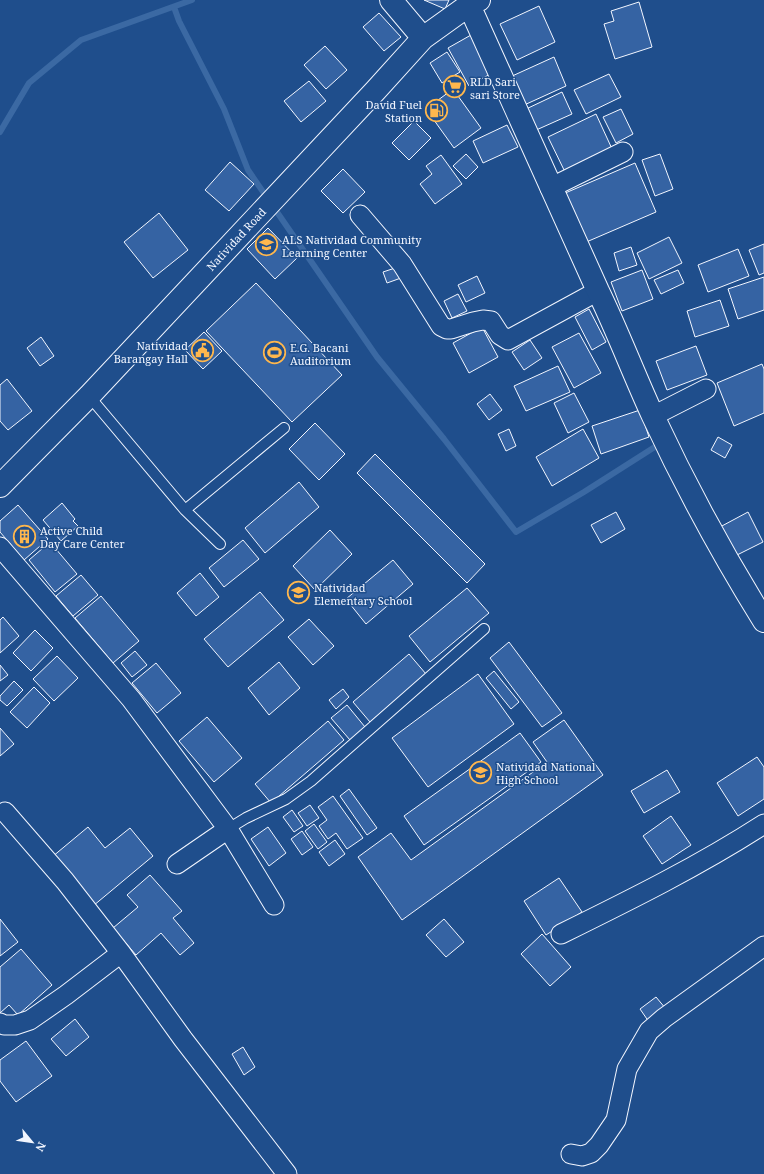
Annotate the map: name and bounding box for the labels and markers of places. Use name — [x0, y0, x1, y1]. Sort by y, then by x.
supermarket icon: RLD Sari sari Store — [441, 74, 467, 100]
place label: RLD Sari sari Store — [470, 74, 520, 102]
place label: David Fuel Station — [366, 97, 423, 125]
fuel station icon: David Fuel Station — [424, 97, 450, 123]
school or university icon: ALS Natividad Community Learning Center — [253, 232, 279, 258]
place label: ALS Natividad Community Learning Center — [282, 232, 422, 260]
place label: Natividad Barangay Hall — [114, 338, 189, 366]
public building icon: Natividad Barangay Hall — [190, 338, 216, 364]
sports icon: E.G. Bacani Auditorium — [261, 340, 287, 366]
place label: E.G. Bacani Auditorium — [290, 340, 352, 368]
building icon: Active Child Day Care Center — [11, 523, 37, 549]
place label: Active Child Day Care Center — [40, 523, 125, 551]
school or university icon: Natividad Elementary School — [286, 580, 312, 606]
place label: Natividad Elementary School — [314, 580, 413, 608]
school or university icon: Natividad National High School — [468, 759, 494, 785]
place label: Natividad National High School — [496, 759, 596, 787]

